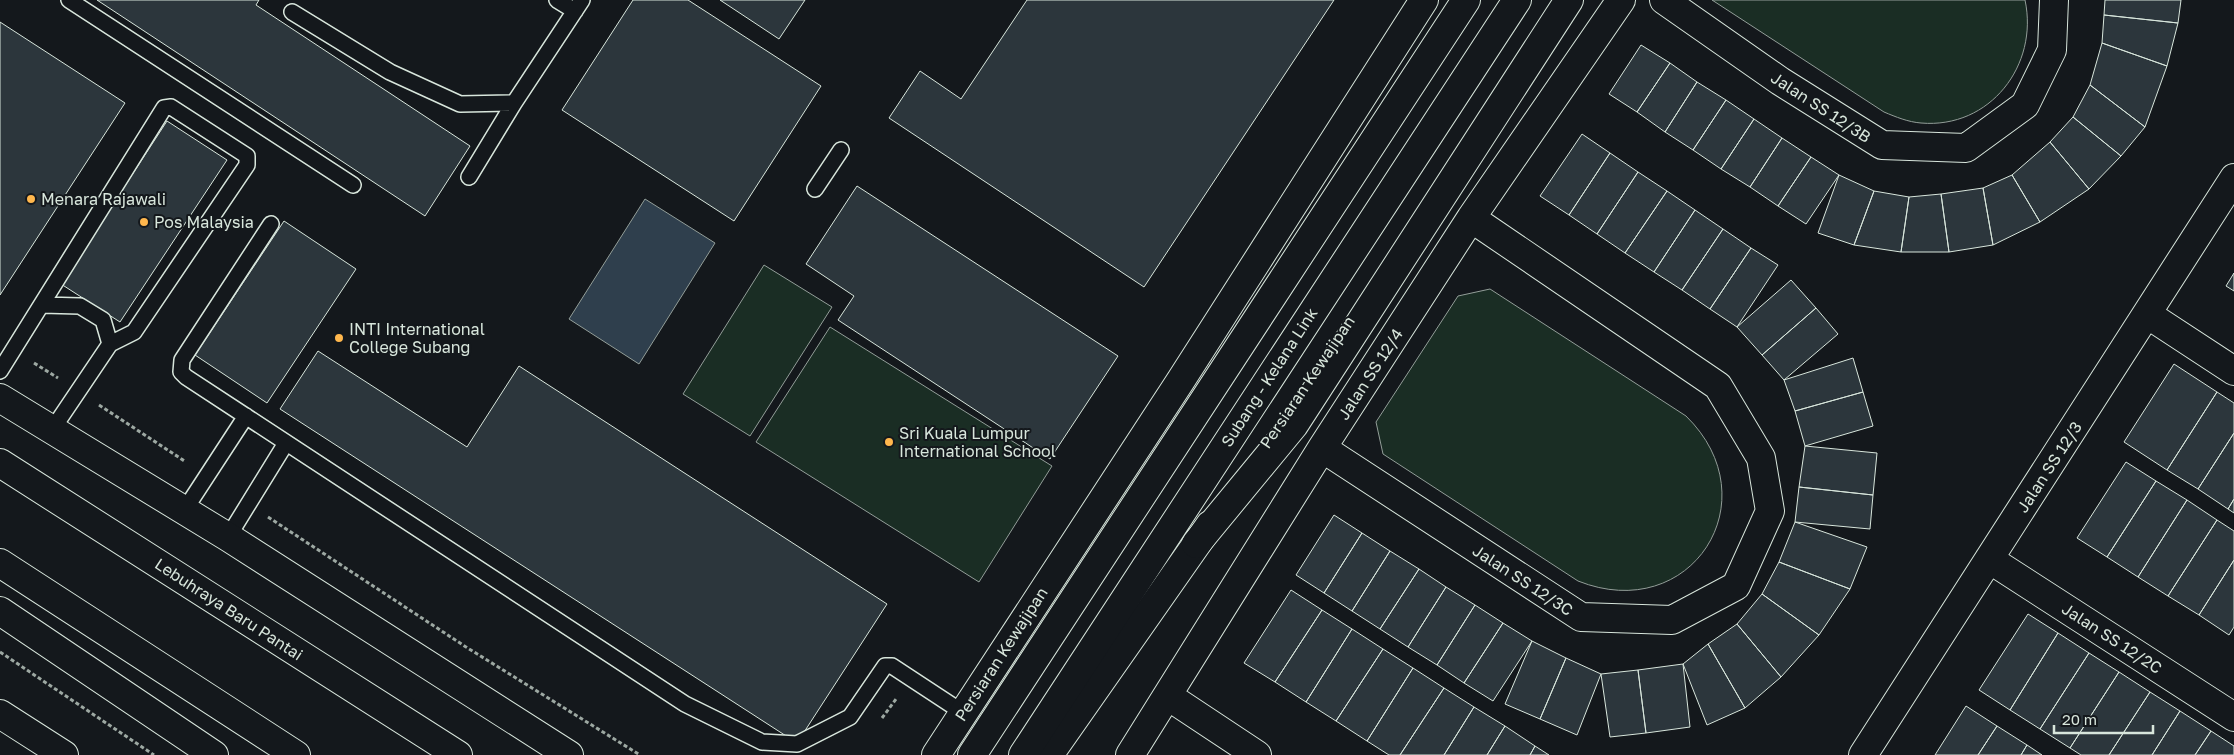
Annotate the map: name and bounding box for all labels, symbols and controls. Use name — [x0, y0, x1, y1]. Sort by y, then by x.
street label: Jalan SS 12/3B — [1767, 67, 1875, 147]
place label: Menara Rajawali — [41, 189, 166, 209]
marker: Menara Rajawali — [25, 193, 37, 205]
place label: Pos Malaysia — [154, 212, 254, 232]
marker: Pos Malaysia — [138, 216, 150, 228]
street label: Subang - Kelana Link — [1217, 304, 1321, 450]
street label: Persiaran Kewajipan — [1255, 312, 1359, 452]
place label: INTI International College Subang — [349, 319, 485, 357]
street label: Jalan SS 12/4 — [1333, 325, 1407, 423]
marker: INTI International College Subang — [333, 332, 345, 344]
street label: Jalan SS 12/3 — [2012, 418, 2086, 516]
place label: Sri Kuala Lumpur International School — [899, 423, 1056, 461]
marker: Sri Kuala Lumpur International School — [883, 436, 895, 448]
street label: Jalan SS 12/3C — [1469, 540, 1577, 620]
street label: Lebuhraya Baru Pantai — [151, 554, 307, 664]
street label: Persiaran Kewajipan — [950, 583, 1052, 725]
street label: Jalan SS 12/2C — [2058, 598, 2166, 678]
scale bar — [2054, 702, 2153, 734]
text: 20 m — [2062, 710, 2097, 728]

